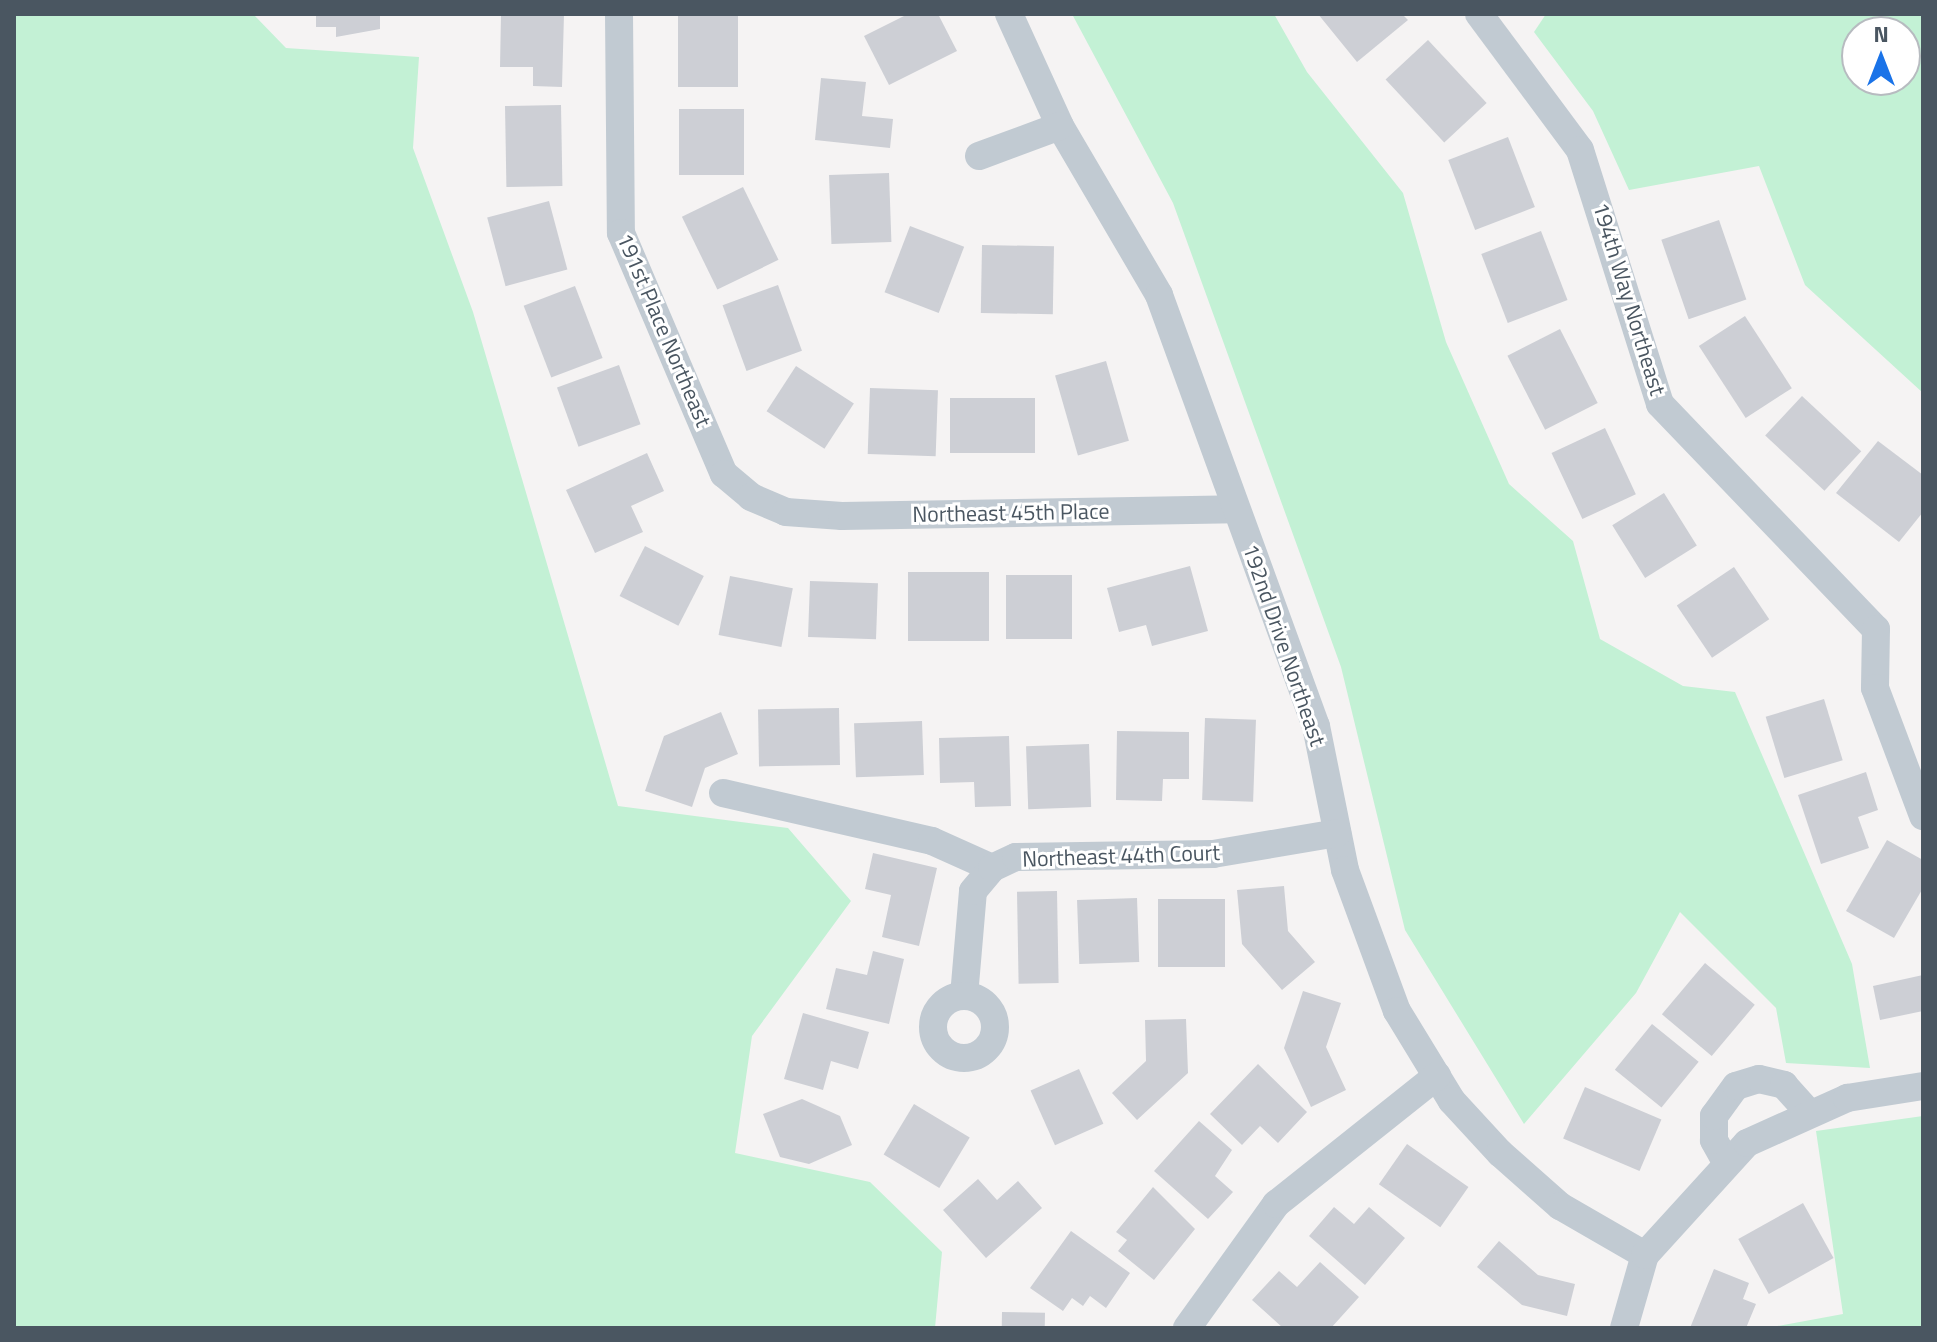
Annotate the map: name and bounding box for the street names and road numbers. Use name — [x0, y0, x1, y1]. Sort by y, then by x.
street label: 194th Way Northeast — [1587, 199, 1671, 399]
street label: 191st Place Northeast — [611, 229, 717, 431]
street label: Northeast 45th Place — [912, 498, 1110, 528]
street label: 192nd Drive Northeast — [1237, 541, 1331, 749]
street label: Northeast 44th Court — [1022, 839, 1220, 873]

